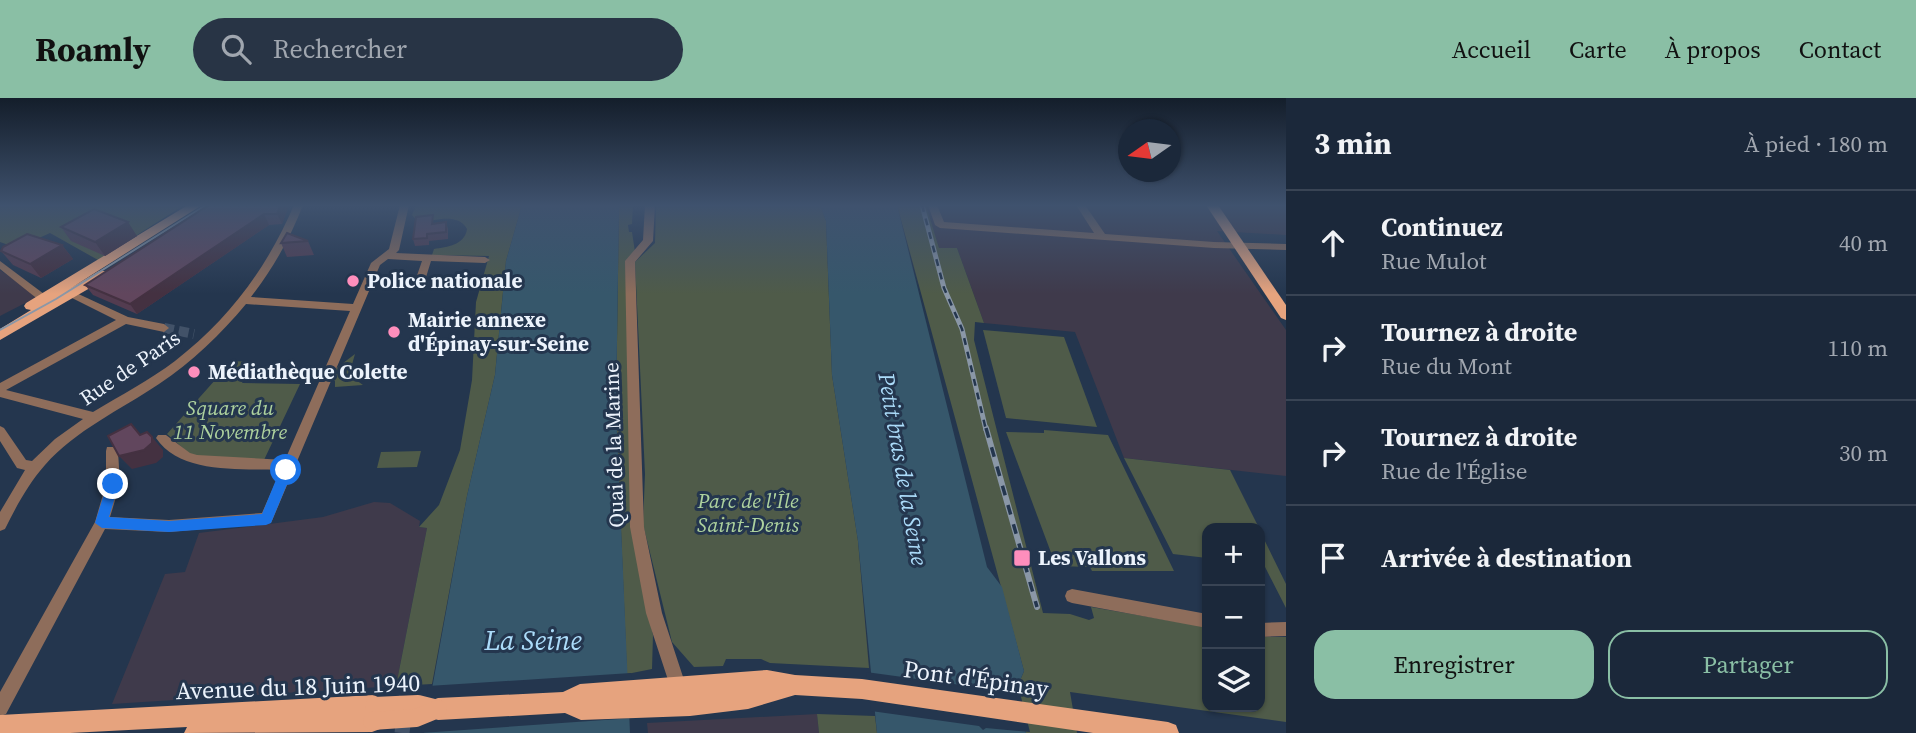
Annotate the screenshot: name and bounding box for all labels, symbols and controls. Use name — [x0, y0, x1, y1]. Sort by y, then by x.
search box — [193, 18, 683, 81]
text: Roamly — [35, 27, 151, 72]
icon: search — [217, 30, 255, 68]
text: Rechercher — [273, 31, 407, 67]
text: Accueil — [1452, 33, 1531, 66]
text: Carte — [1569, 33, 1627, 66]
text: À propos — [1665, 33, 1761, 66]
text: Contact — [1799, 33, 1881, 66]
north arrow — [1118, 119, 1181, 182]
text: 3 min — [1314, 123, 1392, 164]
text: À pied · 180 m — [1744, 128, 1888, 160]
text: Continuez — [1381, 209, 1502, 245]
icon: ahead — [1314, 224, 1352, 262]
text: 40 m — [1839, 227, 1888, 259]
text: Rue Mulot — [1381, 245, 1486, 277]
place label: Police nationale — [367, 266, 522, 295]
marker: Police nationale — [345, 273, 361, 289]
place label: Mairie annexe d'Épinay-sur-Seine — [408, 305, 589, 358]
text: Tournez à droite — [1381, 314, 1577, 350]
street label: Rue de Paris — [74, 323, 186, 412]
marker: Mairie annexe d'Épinay-sur-Seine — [386, 324, 402, 340]
icon: right — [1314, 329, 1352, 367]
text: 110 m — [1827, 332, 1888, 364]
text: Rue du Mont — [1381, 350, 1512, 382]
place label: Médiathèque Colette — [208, 357, 408, 386]
street label: Quai de la Marine — [596, 362, 631, 528]
marker: Médiathèque Colette — [186, 364, 202, 380]
water label: Petit bras de la Seine — [870, 369, 936, 568]
park label: Square du 11 Novembre — [173, 393, 287, 446]
text: Tournez à droite — [1381, 419, 1577, 455]
icon: right — [1314, 434, 1352, 472]
text: 30 m — [1839, 437, 1888, 469]
route start — [270, 454, 301, 485]
text: Rue de l'Église — [1381, 455, 1527, 487]
route end — [97, 468, 128, 499]
park label: Parc de l'Île Saint-Denis — [697, 486, 799, 539]
map controls — [1202, 523, 1265, 712]
button: + — [1202, 523, 1265, 586]
icon: arrive — [1314, 539, 1352, 577]
text: Arrivée à destination — [1381, 540, 1632, 576]
place label: Les Vallons — [1038, 543, 1146, 572]
marker: Les Vallons — [1012, 548, 1032, 568]
button: − — [1202, 586, 1265, 649]
water label: La Seine — [483, 621, 582, 659]
button: Enregistrer — [1314, 630, 1594, 699]
button: Partager — [1608, 630, 1888, 699]
button: layers — [1202, 649, 1265, 712]
street label: Pont d'Épinay — [901, 652, 1051, 705]
street label: Avenue du 18 Juin 1940 — [175, 666, 421, 707]

